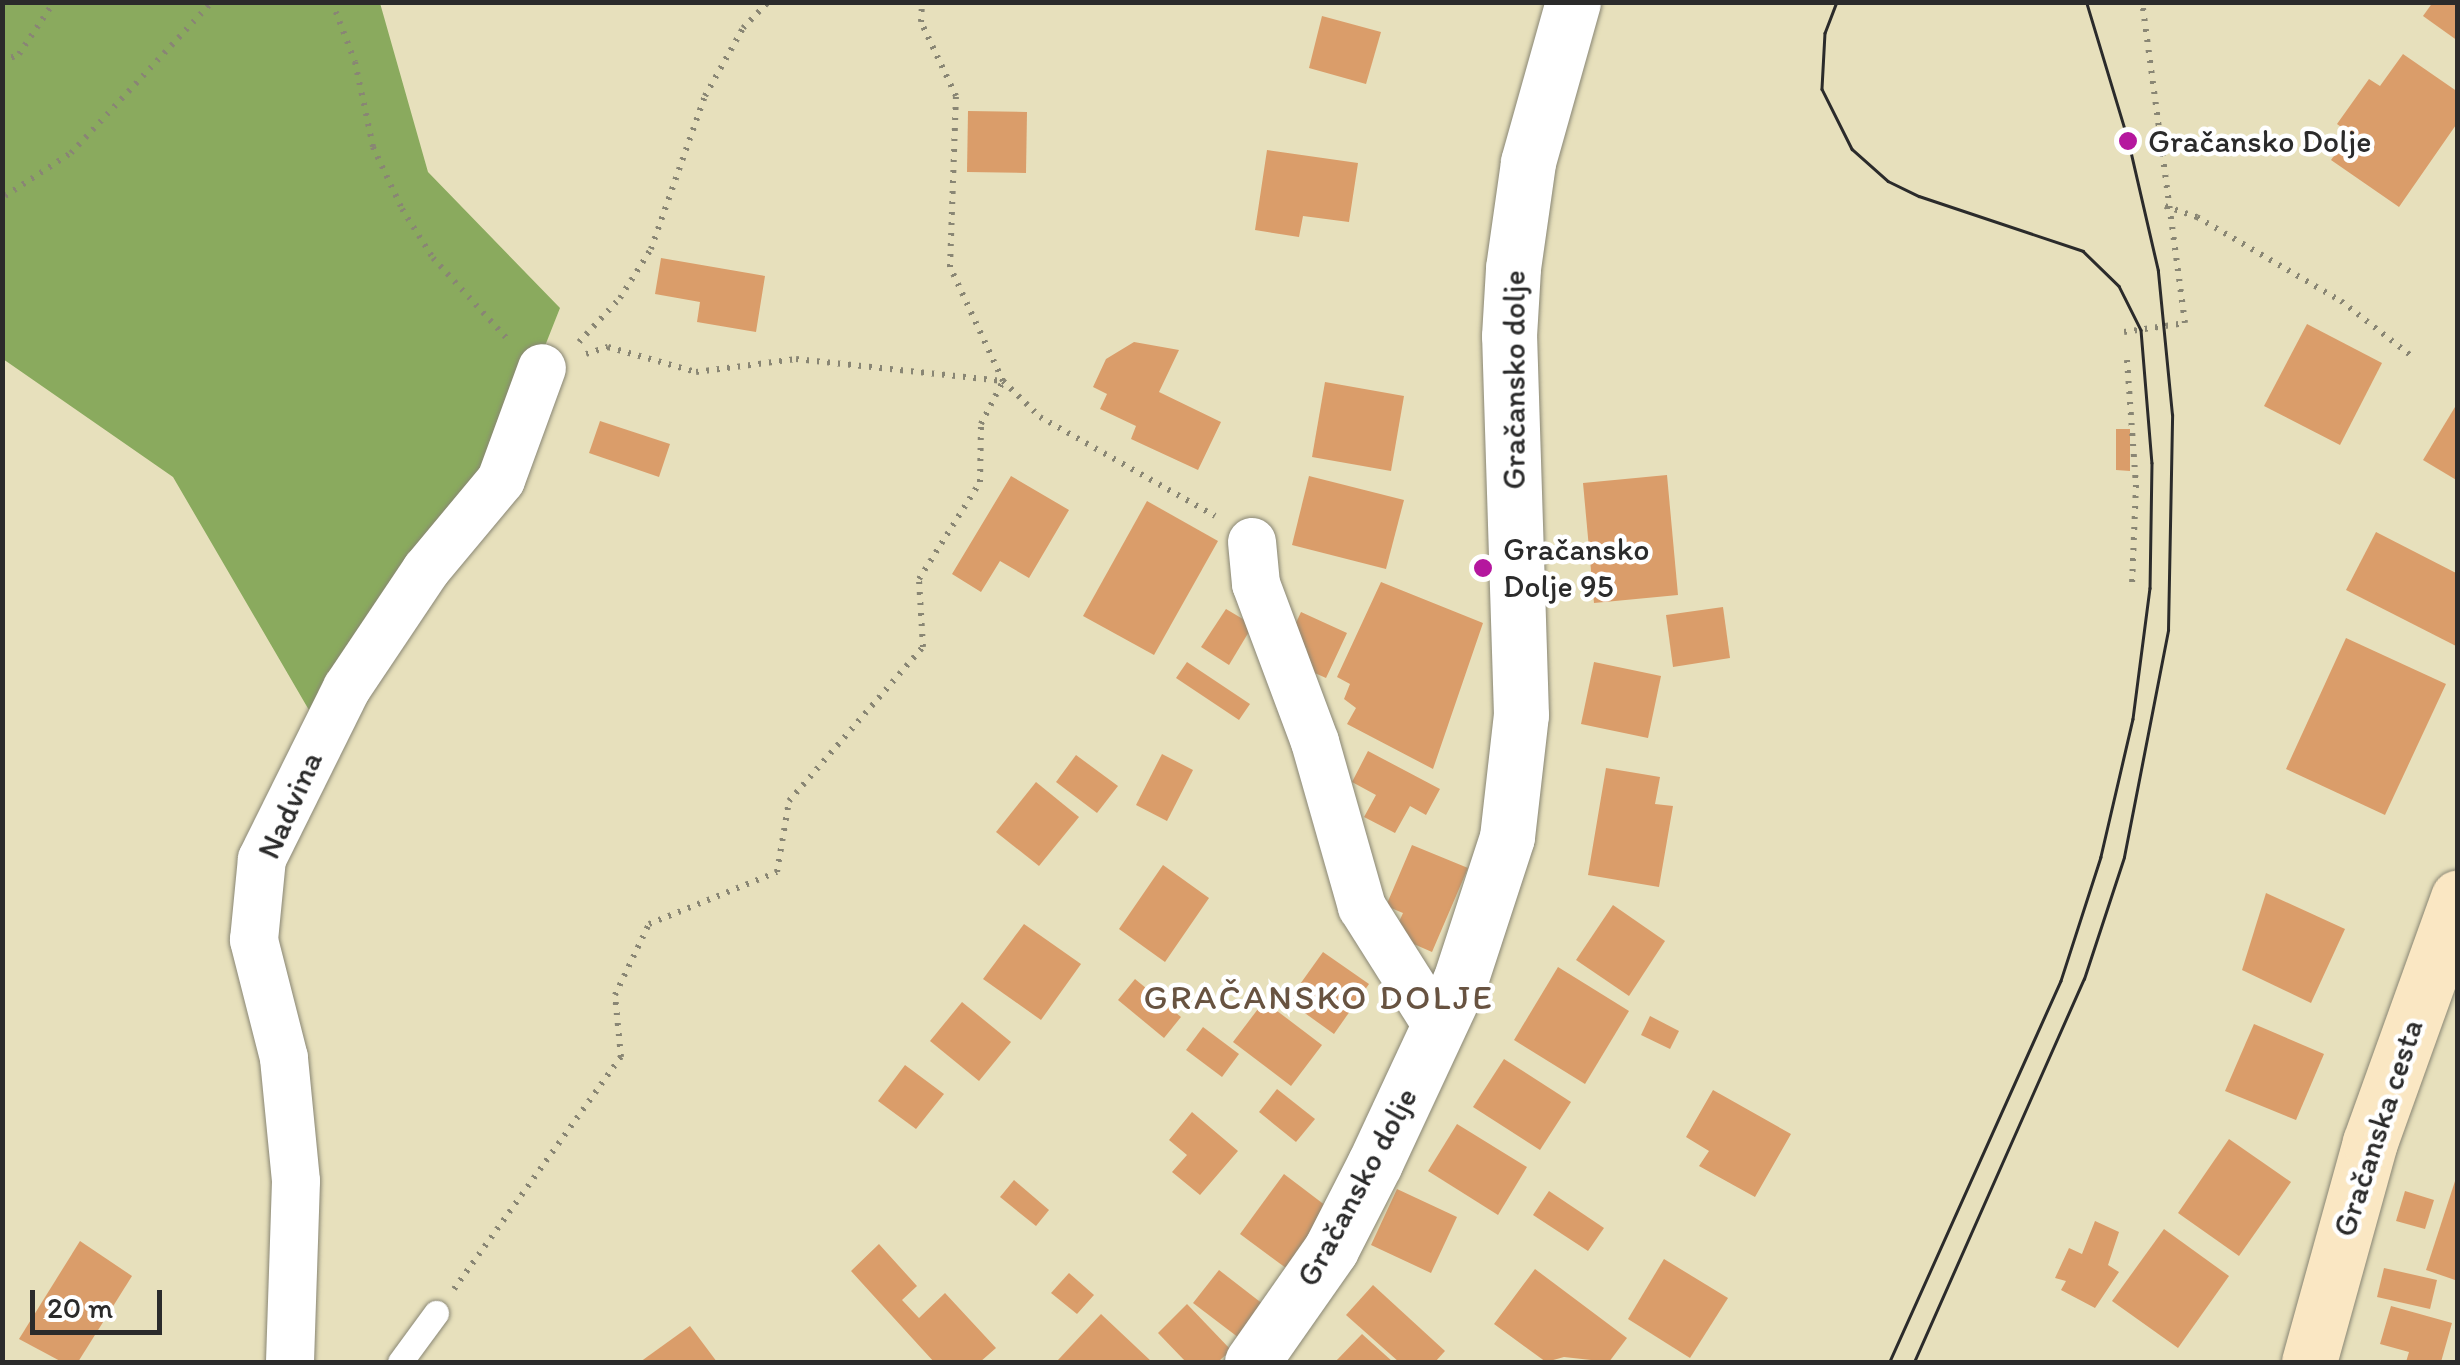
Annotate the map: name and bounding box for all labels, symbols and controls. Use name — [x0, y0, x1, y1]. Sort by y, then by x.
place label: Gračansko Dolje — [2148, 122, 2371, 160]
marker: Gračansko Dolje — [2117, 130, 2139, 152]
street label: Gračansko dolje — [1495, 270, 1533, 490]
place label: Gračansko Dolje 95 — [1503, 531, 1649, 606]
marker: Gračansko Dolje 95 — [1472, 557, 1494, 579]
street label: Nadvina — [249, 745, 331, 865]
district label: GRAČANSKO DOLJE — [1143, 976, 1495, 1018]
street label: Gračanska cesta — [2325, 1014, 2431, 1242]
street label: Gračansko dolje — [1288, 1081, 1426, 1293]
scale bar — [35, 1270, 168, 1332]
text: 20 m — [47, 1289, 113, 1326]

